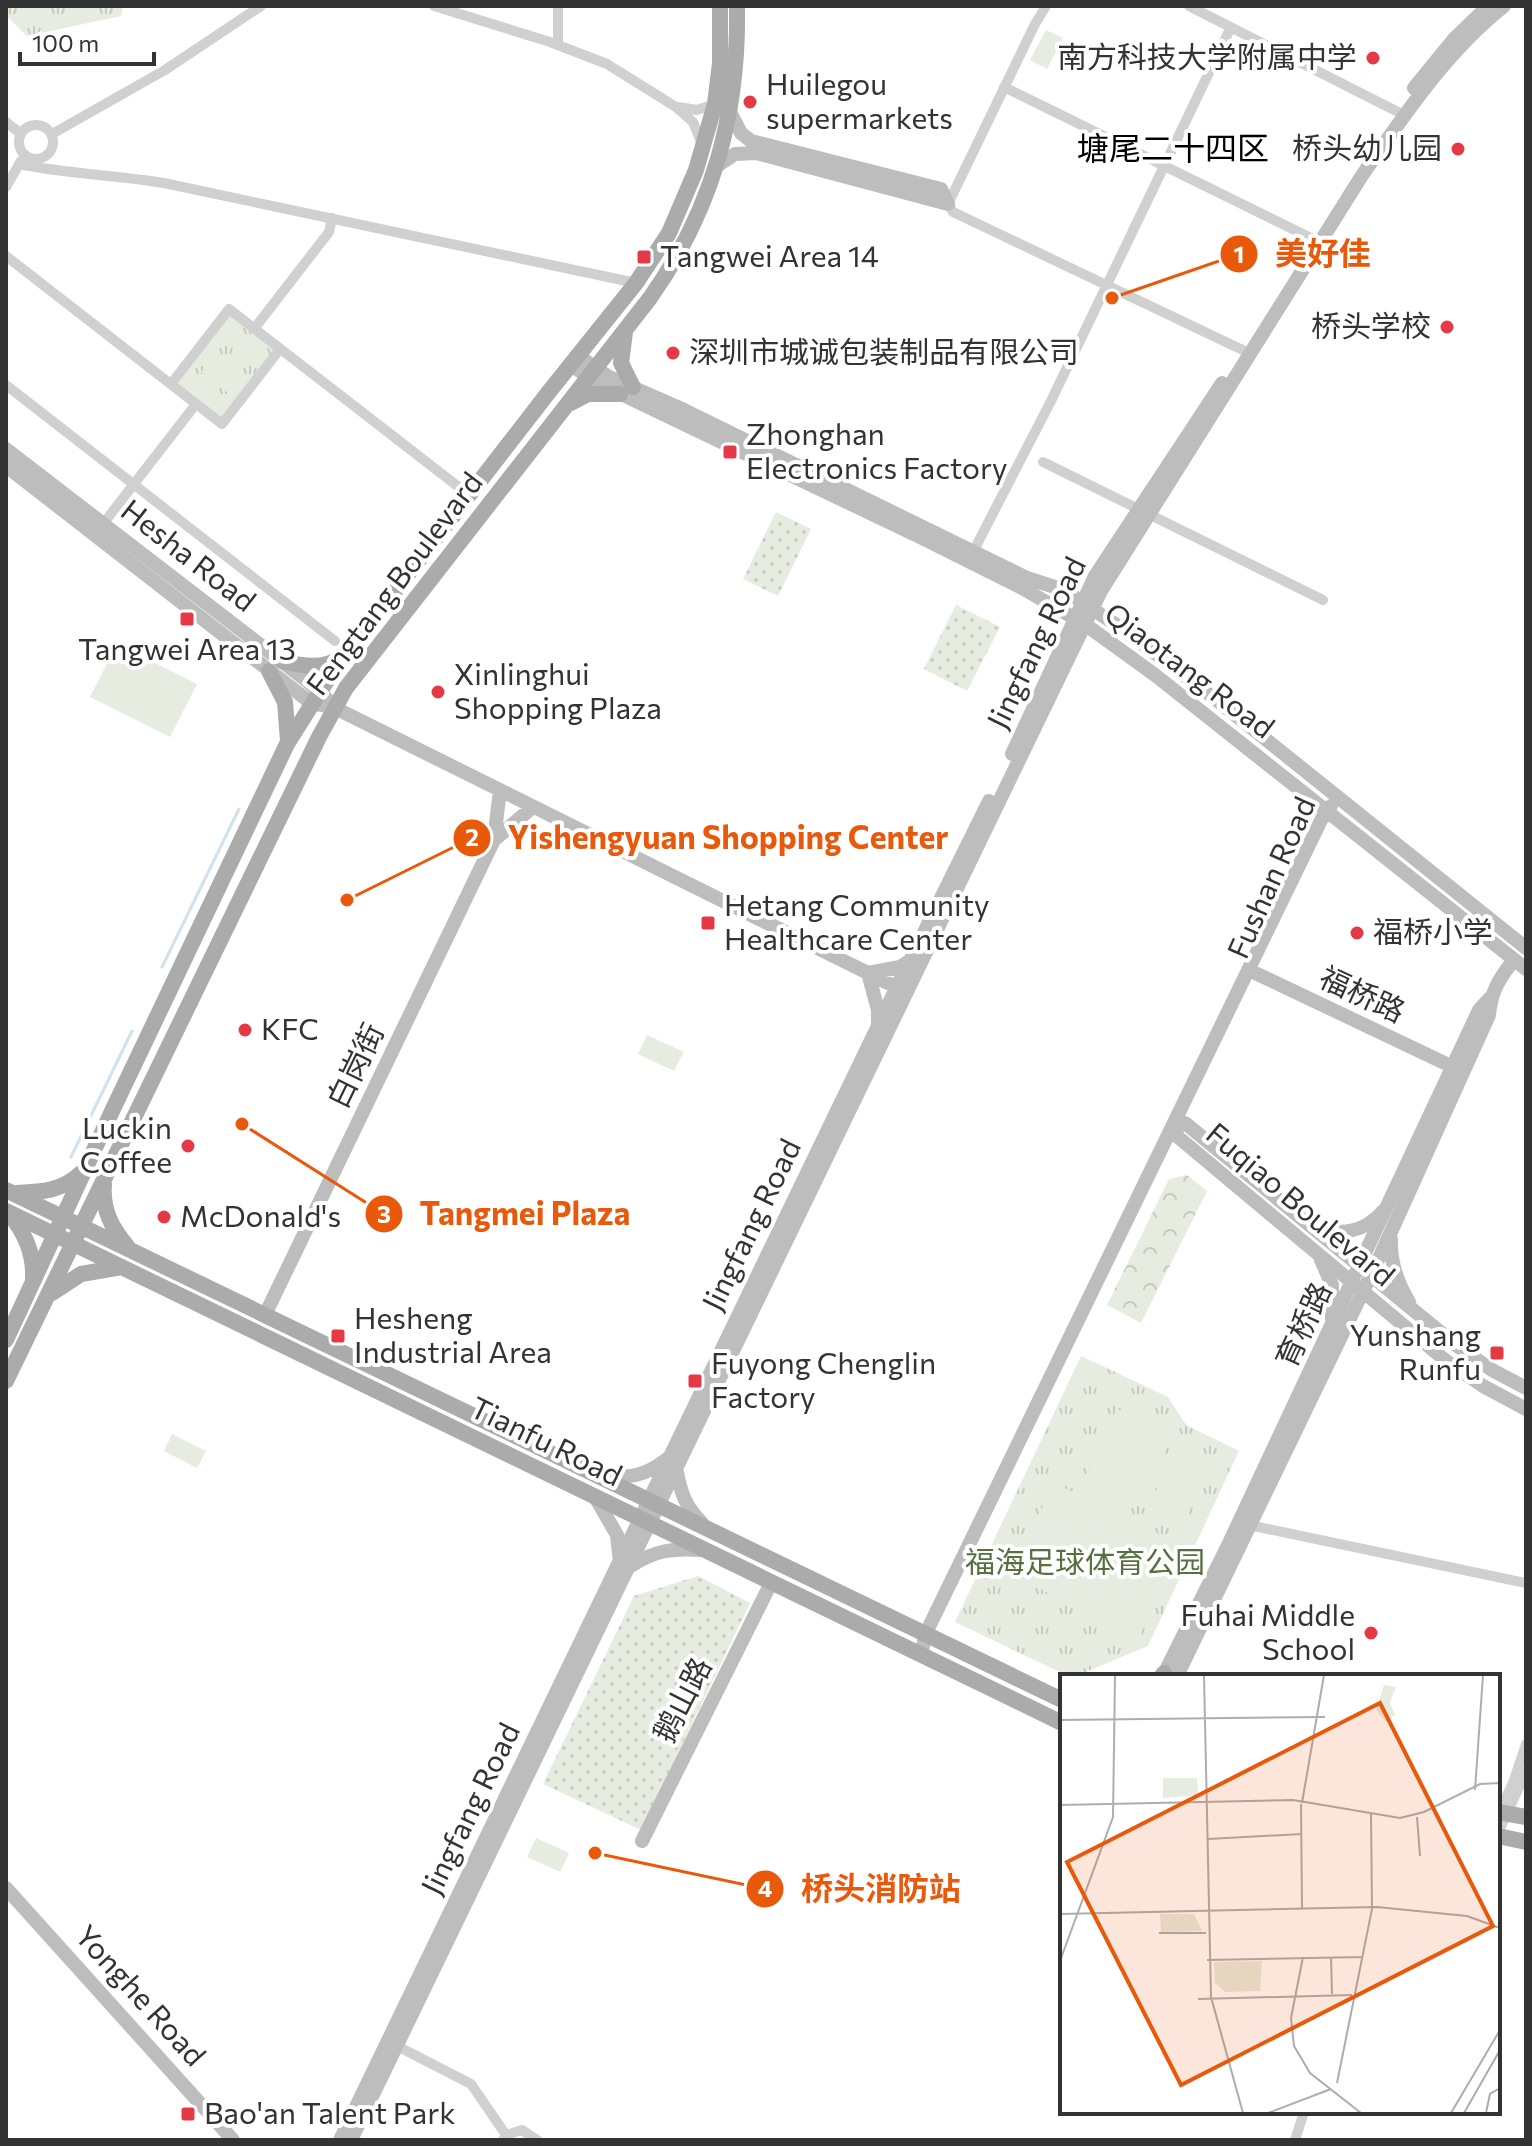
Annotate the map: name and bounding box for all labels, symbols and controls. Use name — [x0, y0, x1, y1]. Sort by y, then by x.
scale bar — [20, 16, 154, 66]
text: 100 m — [32, 28, 99, 57]
place label: 南方科技大学附属中学 — [1057, 37, 1357, 74]
marker: 南方科技大学附属中学 — [1364, 49, 1382, 67]
place label: Huilegou supermarkets — [766, 64, 953, 135]
marker: Huilegou supermarkets — [741, 93, 759, 111]
district label: 塘尾二十四区 — [1077, 127, 1269, 167]
place label: 桥头幼儿园 — [1292, 128, 1442, 165]
marker: 桥头幼儿园 — [1449, 140, 1467, 158]
callout: 美好佳 — [1219, 226, 1387, 282]
text: 美好佳 — [1275, 232, 1371, 272]
place label: Tangwei Area 14 — [660, 236, 879, 273]
text: 1 — [1234, 239, 1244, 268]
marker: Tangwei Area 14 — [635, 248, 653, 266]
place label: 桥头学校 — [1311, 306, 1431, 343]
marker: 桥头学校 — [1438, 318, 1456, 336]
place label: 深圳市城诚包装制品有限公司 — [689, 332, 1079, 369]
marker: 深圳市城诚包装制品有限公司 — [664, 344, 682, 362]
place label: Zhonghan Electronics Factory — [746, 414, 1008, 485]
marker: Zhonghan Electronics Factory — [721, 443, 739, 461]
street label: Fengtang Boulevard — [297, 464, 489, 701]
street label: Hesha Road — [115, 490, 264, 618]
street label: Jingfang Road — [977, 550, 1092, 734]
street label: Qiaotang Road — [1098, 593, 1283, 745]
marker: Tangwei Area 13 — [178, 610, 196, 628]
place label: Tangwei Area 13 — [78, 629, 296, 666]
place label: Xinlinghui Shopping Plaza — [454, 654, 662, 725]
marker: Xinlinghui Shopping Plaza — [429, 683, 447, 701]
street label: Fushan Road — [1218, 790, 1322, 964]
callout: Yishengyuan Shopping Center — [452, 810, 965, 866]
text: Yishengyuan Shopping Center — [508, 816, 948, 856]
text: 2 — [465, 822, 479, 851]
place label: Hetang Community Healthcare Center — [724, 885, 990, 956]
place label: 福桥小学 — [1373, 912, 1493, 949]
marker: Hetang Community Healthcare Center — [699, 914, 717, 932]
marker: 福桥小学 — [1348, 924, 1366, 942]
street label: 福桥路 — [1314, 957, 1412, 1029]
place label: KFC — [261, 1009, 319, 1046]
street label: 白岗街 — [317, 1016, 390, 1113]
marker: KFC — [236, 1021, 254, 1039]
place label: Luckin Coffee — [80, 1108, 172, 1179]
street label: Fuqiao Boulevard — [1200, 1113, 1403, 1293]
street label: Jingfang Road — [692, 1132, 807, 1316]
marker: Luckin Coffee — [179, 1137, 197, 1155]
callout: Tangmei Plaza — [364, 1186, 647, 1242]
text: Tangmei Plaza — [420, 1192, 630, 1232]
place label: McDonald's — [180, 1196, 341, 1233]
text: 3 — [377, 1199, 391, 1228]
marker: McDonald's — [155, 1208, 173, 1226]
street label: 育桥路 — [1266, 1275, 1338, 1373]
place label: Hesheng Industrial Area — [354, 1298, 552, 1369]
place label: Yunshang Runfu — [1349, 1315, 1481, 1386]
marker: Hesheng Industrial Area — [329, 1327, 347, 1345]
place label: Fuyong Chenglin Factory — [711, 1343, 936, 1414]
marker: Yunshang Runfu — [1488, 1344, 1506, 1362]
marker: Fuyong Chenglin Factory — [686, 1372, 704, 1390]
street label: Tianfu Road — [465, 1387, 629, 1492]
park label: 福海足球体育公园 — [965, 1542, 1205, 1579]
place label: Fuhai Middle School — [1181, 1595, 1355, 1666]
marker: Fuhai Middle School — [1362, 1624, 1380, 1642]
street label: 鹅山路 — [644, 1650, 718, 1747]
inset map — [1060, 1674, 1500, 2114]
street label: Jingfang Road — [411, 1716, 526, 1900]
callout: 桥头消防站 — [745, 1861, 977, 1917]
text: 桥头消防站 — [801, 1867, 961, 1907]
text: 4 — [758, 1873, 773, 1902]
street label: Yonghe Road — [69, 1916, 215, 2072]
place label: Bao'an Talent Park — [204, 2093, 455, 2130]
marker: Bao'an Talent Park — [179, 2105, 197, 2123]

